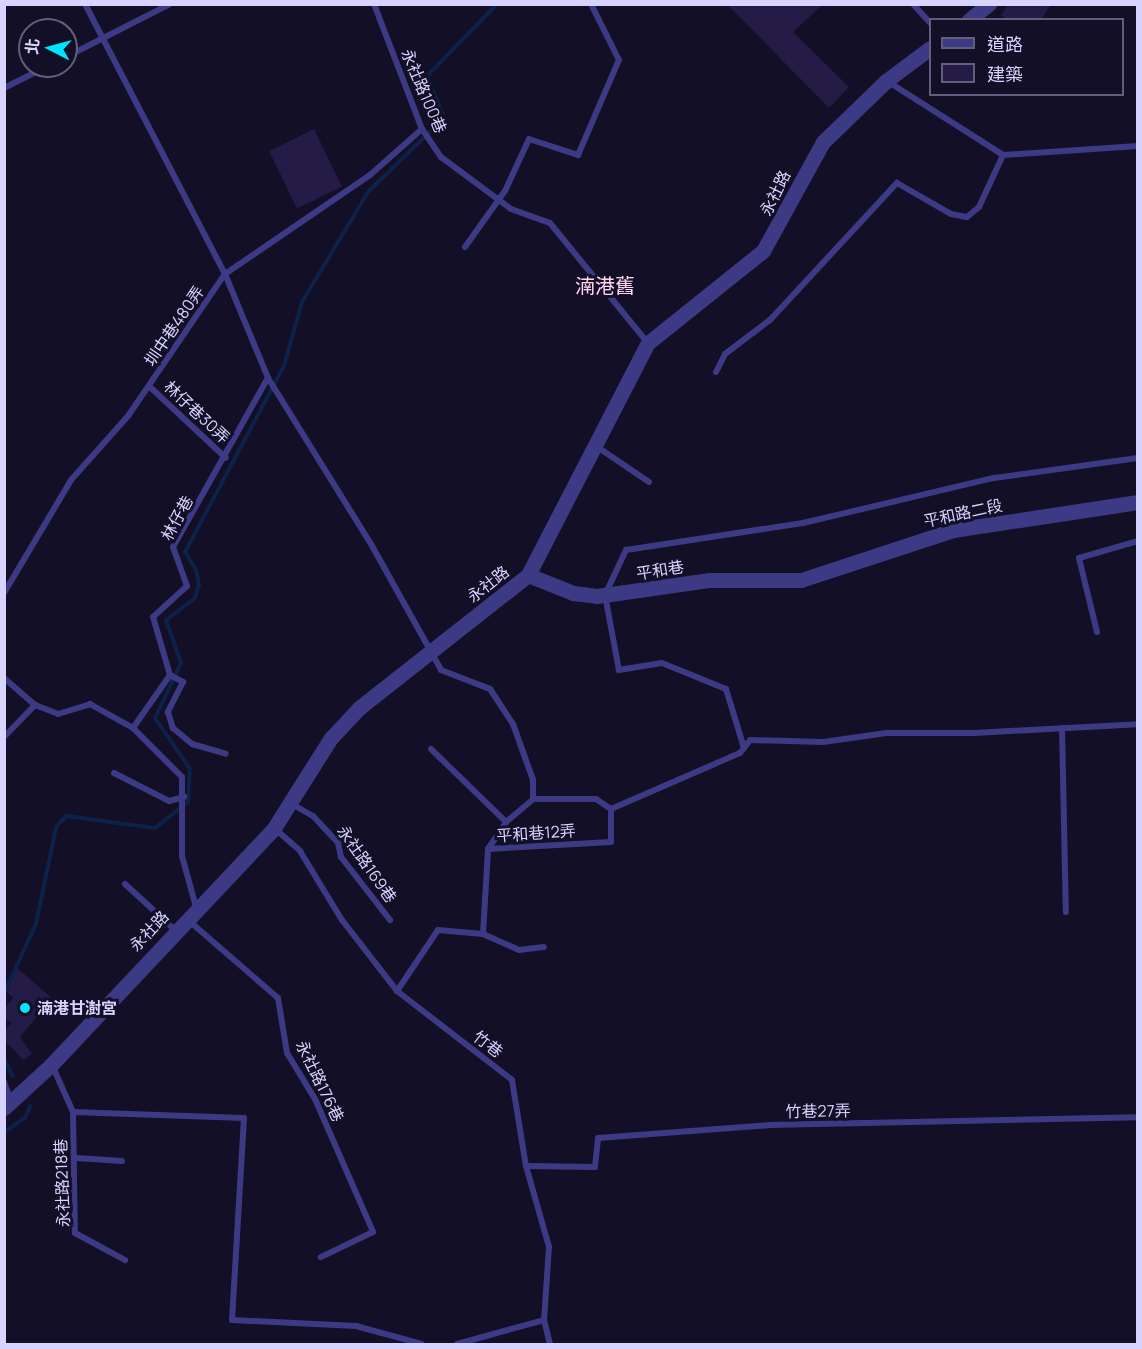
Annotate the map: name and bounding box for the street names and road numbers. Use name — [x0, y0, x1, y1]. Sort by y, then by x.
street label: 永社路100巷 — [398, 46, 450, 136]
street label: 永社路 — [756, 167, 794, 219]
street label: 圳中巷480弄 — [140, 282, 208, 370]
street label: 林仔巷30弄 — [160, 377, 234, 447]
street label: 林仔巷 — [157, 492, 197, 544]
street label: 平和路二段 — [922, 495, 1004, 531]
street label: 平和巷 — [635, 557, 685, 583]
street label: 永社路 — [463, 562, 513, 606]
street label: 平和巷12弄 — [496, 821, 576, 845]
street label: 永社路169巷 — [333, 822, 401, 906]
street label: 永社路 — [126, 907, 172, 955]
street label: 竹巷 — [469, 1027, 507, 1061]
street label: 永社路176巷 — [292, 1037, 348, 1125]
street label: 竹巷27弄 — [785, 1101, 851, 1121]
street label: 永社路218巷 — [51, 1138, 73, 1228]

